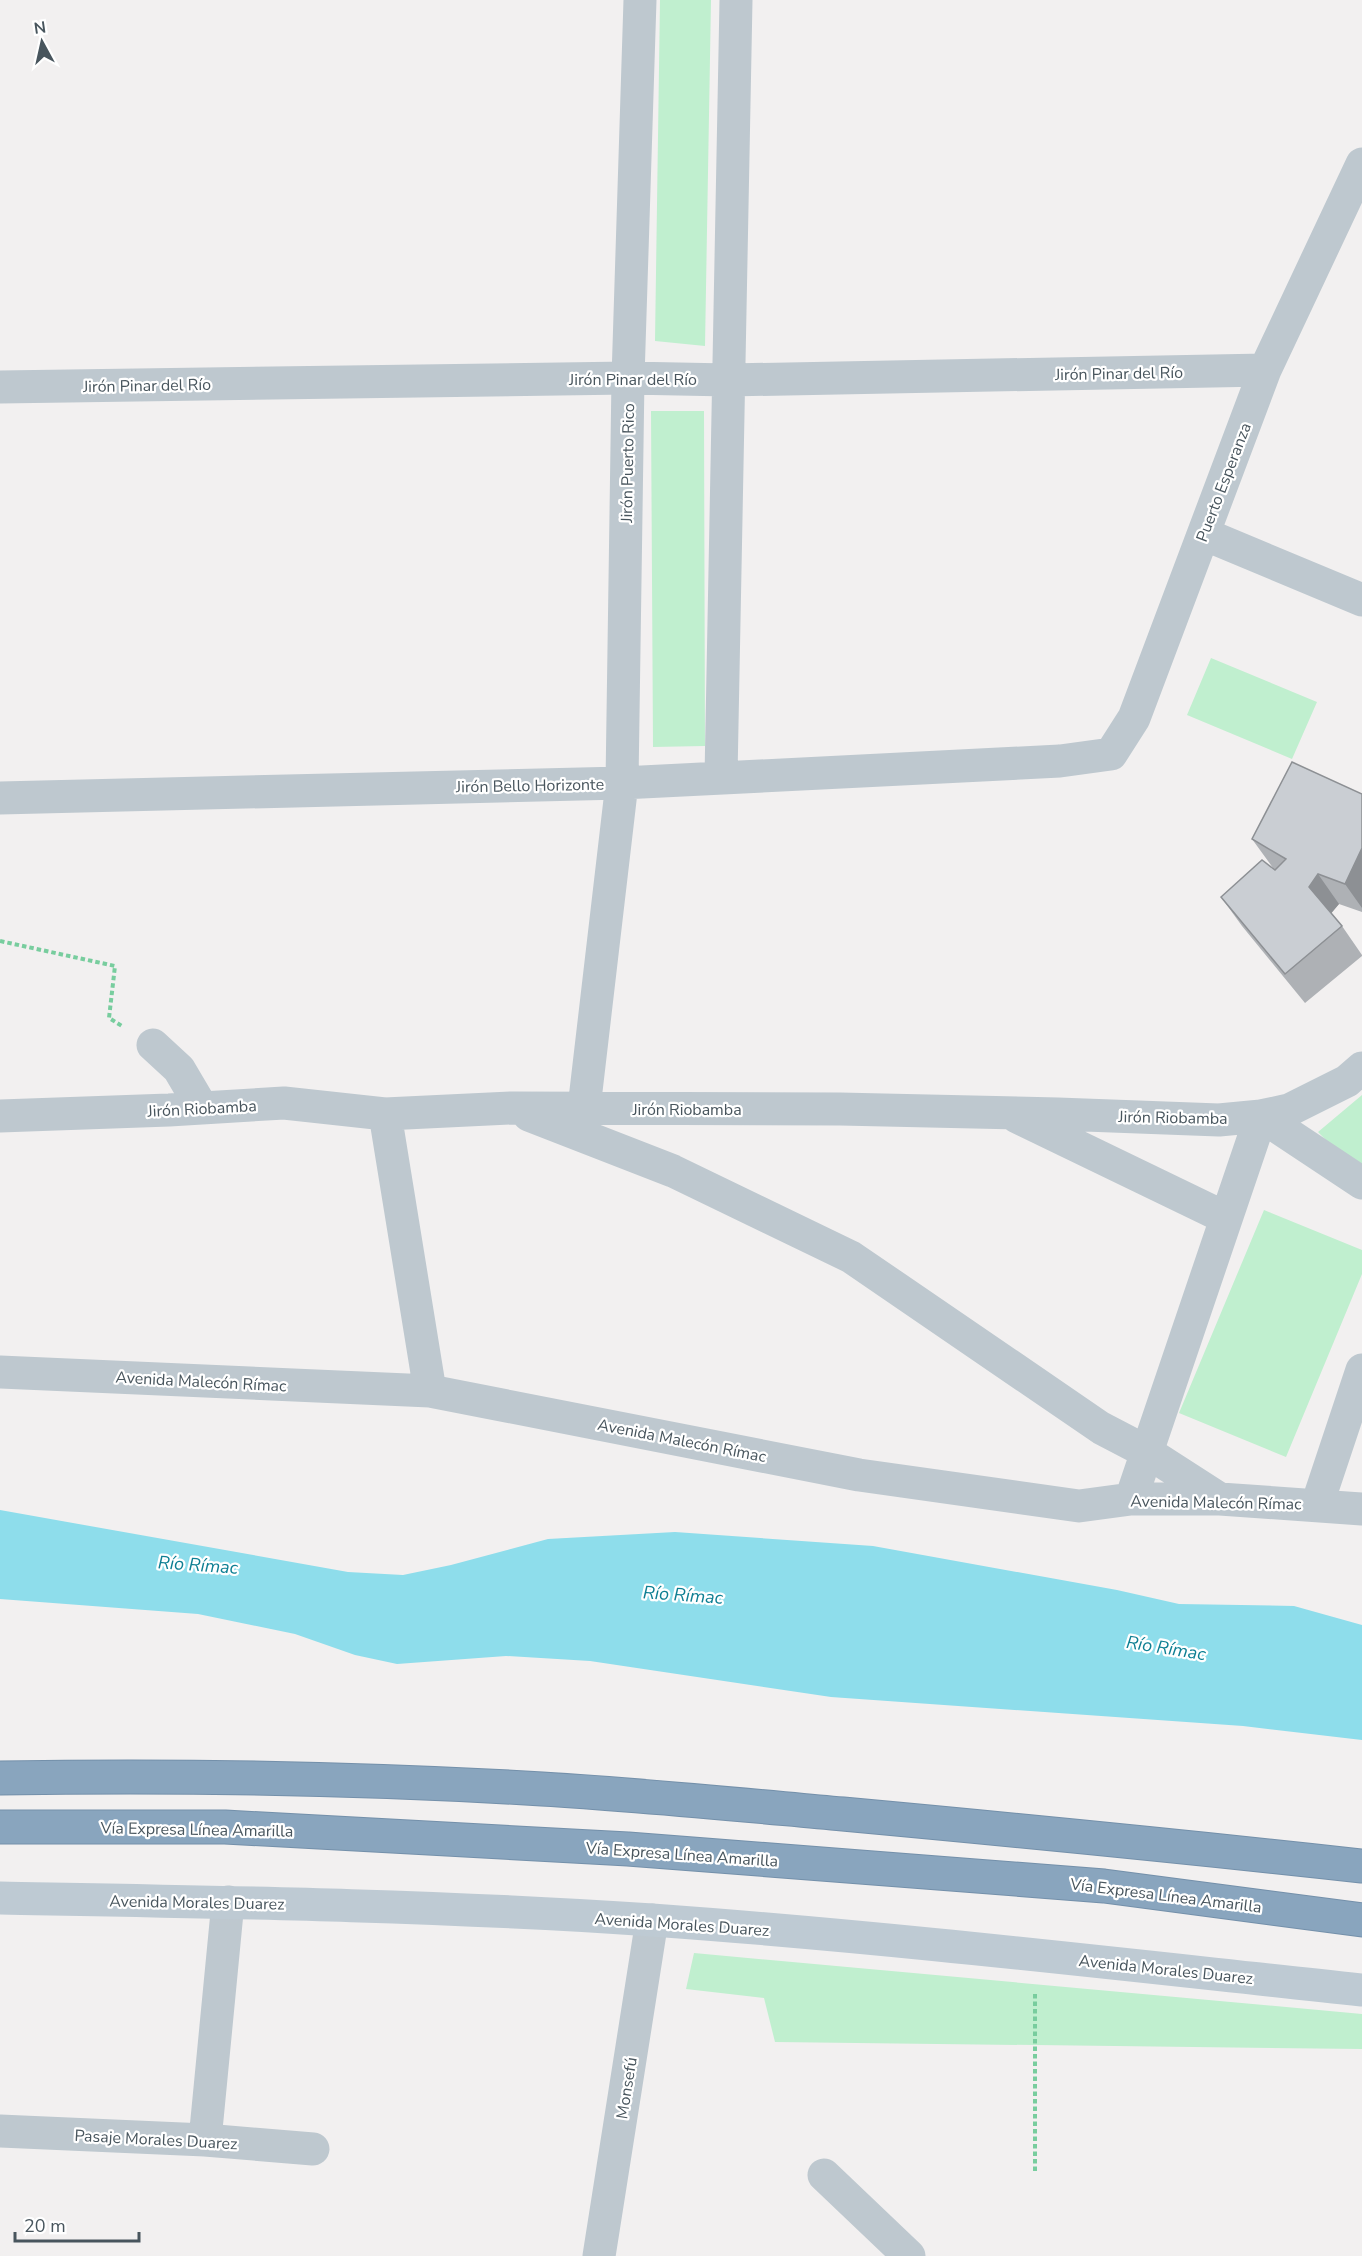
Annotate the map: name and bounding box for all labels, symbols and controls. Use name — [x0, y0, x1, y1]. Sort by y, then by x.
north arrow — [12, 12, 72, 72]
text: N — [33, 16, 48, 40]
street label: Jirón Pinar del Río — [1054, 362, 1183, 386]
street label: Jirón Pinar del Río — [568, 369, 697, 391]
street label: Jirón Pinar del Río — [82, 374, 211, 398]
street label: Jirón Puerto Rico — [616, 403, 640, 524]
street label: Puerto Esperanza — [1191, 420, 1257, 545]
street label: Jirón Bello Horizonte — [455, 774, 604, 798]
street label: Jirón Riobamba — [146, 1095, 257, 1123]
street label: Jirón Riobamba — [631, 1099, 742, 1121]
street label: Jirón Riobamba — [1117, 1106, 1228, 1130]
street label: Avenida Malecón Rímac — [115, 1367, 288, 1397]
street label: Avenida Malecón Rímac — [596, 1414, 769, 1468]
street label: Avenida Malecón Rímac — [1130, 1491, 1302, 1516]
water label: Río Rímac — [157, 1550, 240, 1580]
water label: Río Rímac — [642, 1580, 725, 1610]
water label: Río Rímac — [1124, 1630, 1208, 1666]
street label: Vía Expresa Línea Amarilla — [99, 1817, 293, 1843]
street label: Vía Expresa Línea Amarilla — [584, 1837, 779, 1873]
street label: Vía Expresa Línea Amarilla — [1068, 1873, 1263, 1919]
street label: Avenida Morales Duarez — [109, 1890, 285, 1916]
street label: Avenida Morales Duarez — [594, 1908, 770, 1942]
street label: Avenida Morales Duarez — [1078, 1950, 1254, 1990]
street label: Monsefú — [611, 2056, 643, 2121]
street label: Pasaje Morales Duarez — [74, 2125, 238, 2155]
scale bar — [15, 2205, 140, 2243]
text: 20 m — [24, 2214, 66, 2238]

